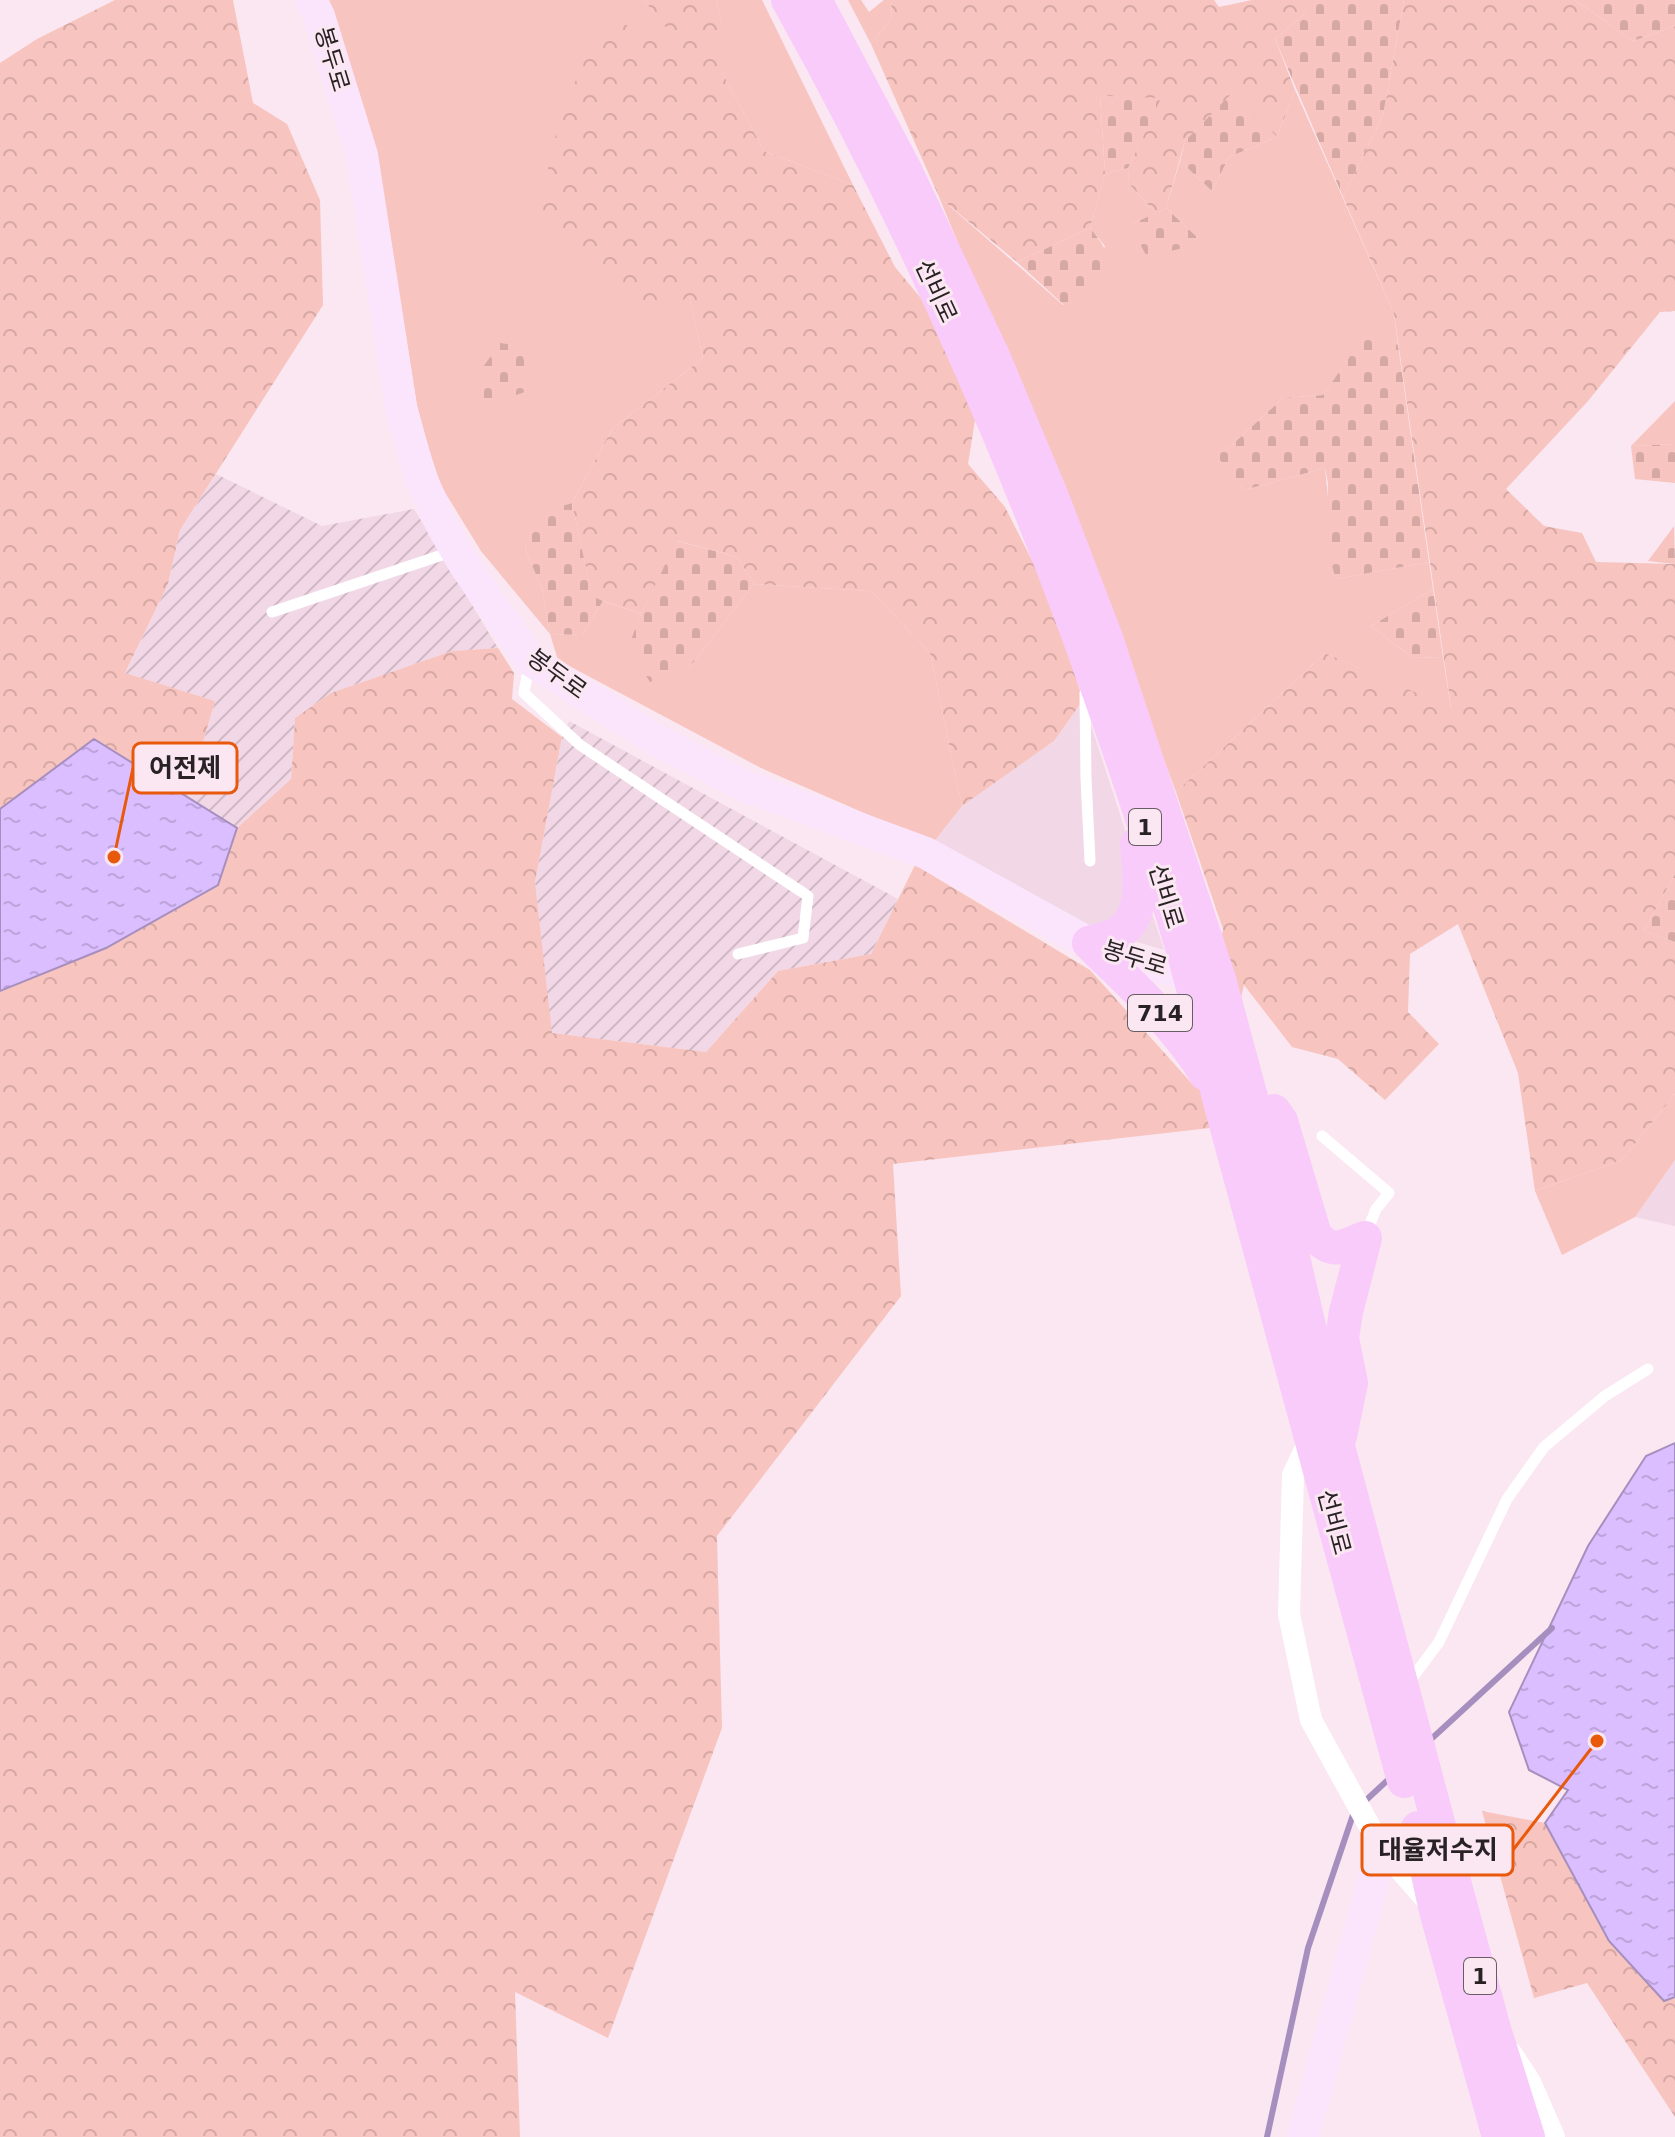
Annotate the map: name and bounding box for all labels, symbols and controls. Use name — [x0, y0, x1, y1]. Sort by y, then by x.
street label: 봉두로 — [309, 23, 355, 95]
street label: 선비로 — [909, 255, 963, 327]
street label: 봉두로 — [522, 643, 592, 705]
callout: 어전제 — [133, 743, 237, 793]
text: 어전제 — [149, 753, 221, 783]
road number: 1 — [1129, 809, 1161, 845]
street label: 선비로 — [1143, 860, 1189, 932]
street label: 봉두로 — [1099, 935, 1171, 981]
road number: 714 — [1128, 995, 1192, 1031]
street label: 선비로 — [1312, 1486, 1356, 1558]
callout: 대율저수지 — [1362, 1825, 1513, 1875]
text: 대율저수지 — [1378, 1835, 1498, 1865]
road number: 1 — [1464, 1958, 1496, 1994]

